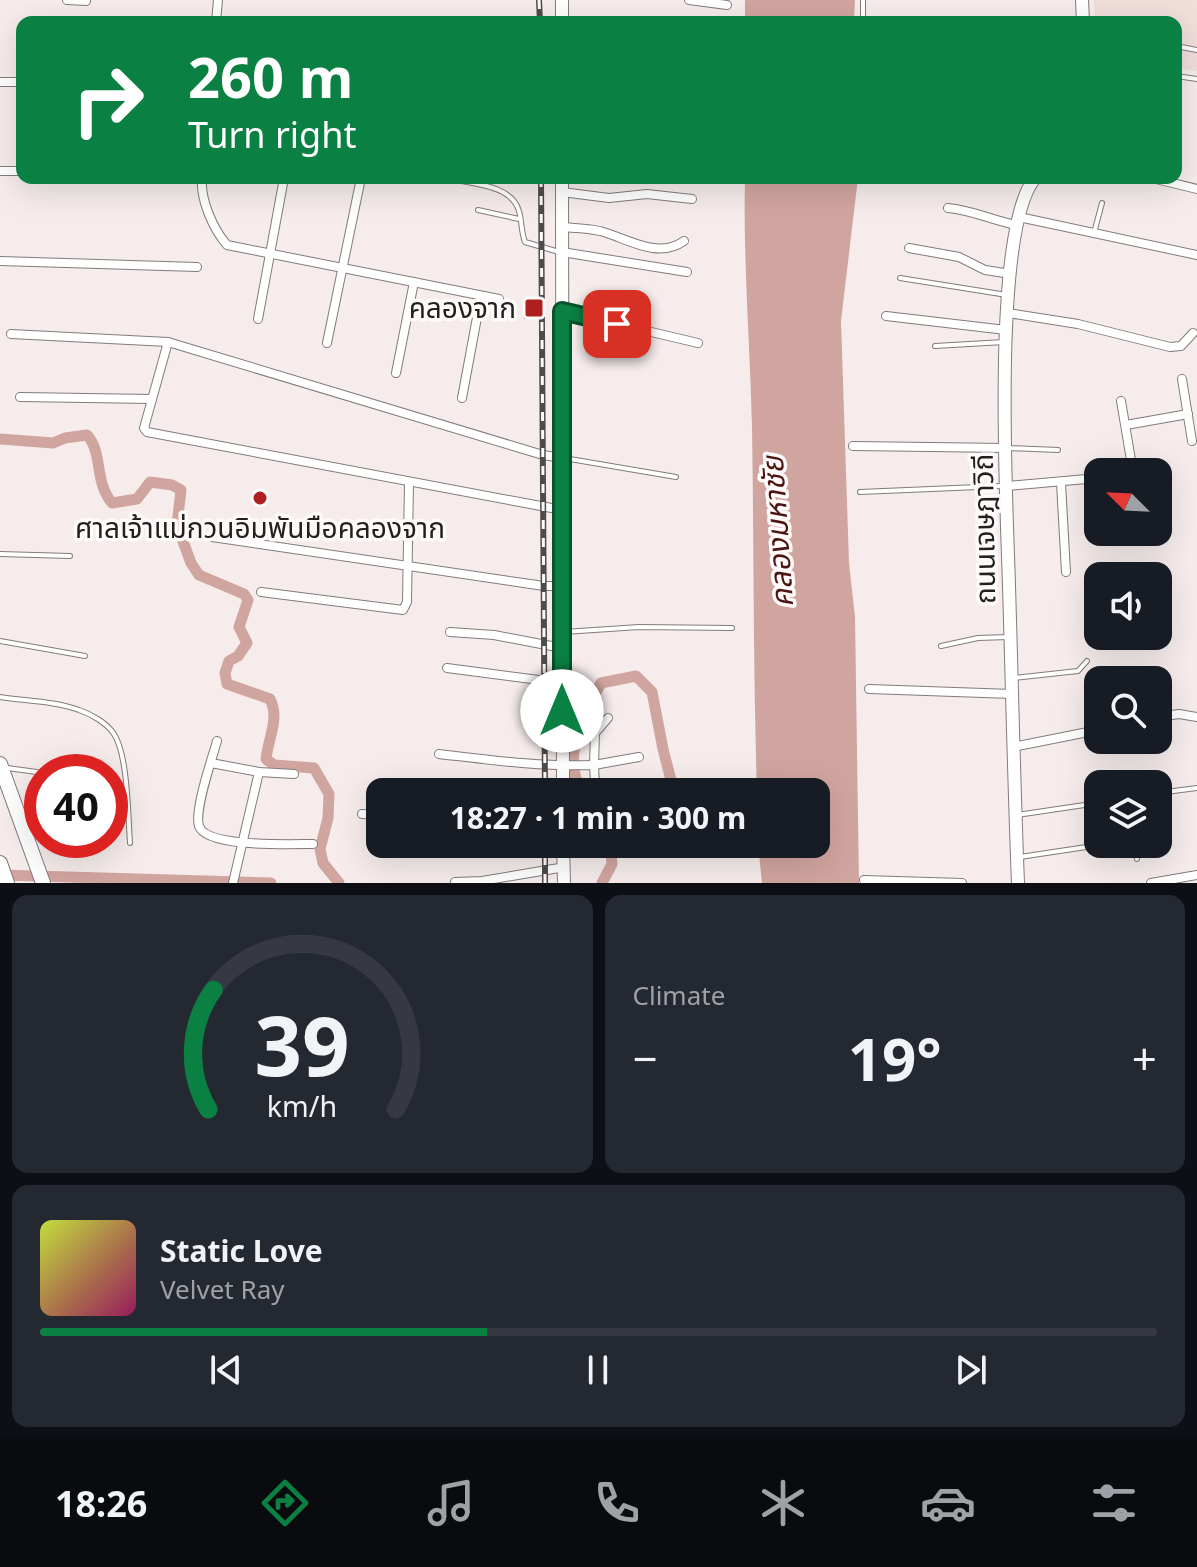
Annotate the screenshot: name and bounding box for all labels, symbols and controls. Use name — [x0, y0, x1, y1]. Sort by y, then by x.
text: 260 m — [188, 38, 353, 114]
icon: right — [56, 48, 160, 152]
text: Turn right — [188, 110, 356, 159]
place label: คลองจาก — [409, 288, 516, 326]
pin — [583, 290, 651, 358]
marker: คลองจาก — [523, 297, 545, 319]
icon: arrive — [595, 302, 639, 346]
water label: คลองมหาชัย — [751, 453, 802, 609]
street label: ถนนเจษฎาวิถี — [963, 454, 1003, 605]
north arrow — [1084, 458, 1172, 546]
map controls — [1084, 458, 1172, 858]
marker: ศาลเจ้าแม่กวนอิมพันมือคลองจาก — [251, 489, 269, 507]
place label: ศาลเจ้าแม่กวนอิมพันมือคลองจาก — [75, 508, 445, 546]
button: sound — [1084, 562, 1172, 650]
button: search — [1084, 666, 1172, 754]
position arrow — [520, 669, 604, 753]
speed limit sign: 40 — [24, 754, 128, 858]
button: layers — [1084, 770, 1172, 858]
text: 18:27 · 1 min · 300 m — [450, 797, 746, 838]
text: Climate — [633, 977, 725, 1013]
text: 39 — [255, 987, 350, 1100]
text: 19° — [848, 1017, 942, 1099]
text: − — [633, 1028, 658, 1088]
text: + — [1132, 1028, 1157, 1088]
text: km/h — [267, 1086, 337, 1125]
text: Static Love — [160, 1230, 323, 1271]
text: Velvet Ray — [160, 1271, 285, 1307]
icon: previous — [204, 1348, 248, 1392]
icon: pause — [576, 1348, 620, 1392]
icon: next — [949, 1348, 993, 1392]
icon: directions — [257, 1475, 313, 1531]
icon: music — [423, 1475, 479, 1531]
icon: phone — [589, 1475, 645, 1531]
icon: climate — [755, 1475, 811, 1531]
icon: car — [920, 1475, 976, 1531]
icon: filters — [1086, 1475, 1142, 1531]
text: 18:26 — [55, 1479, 147, 1528]

